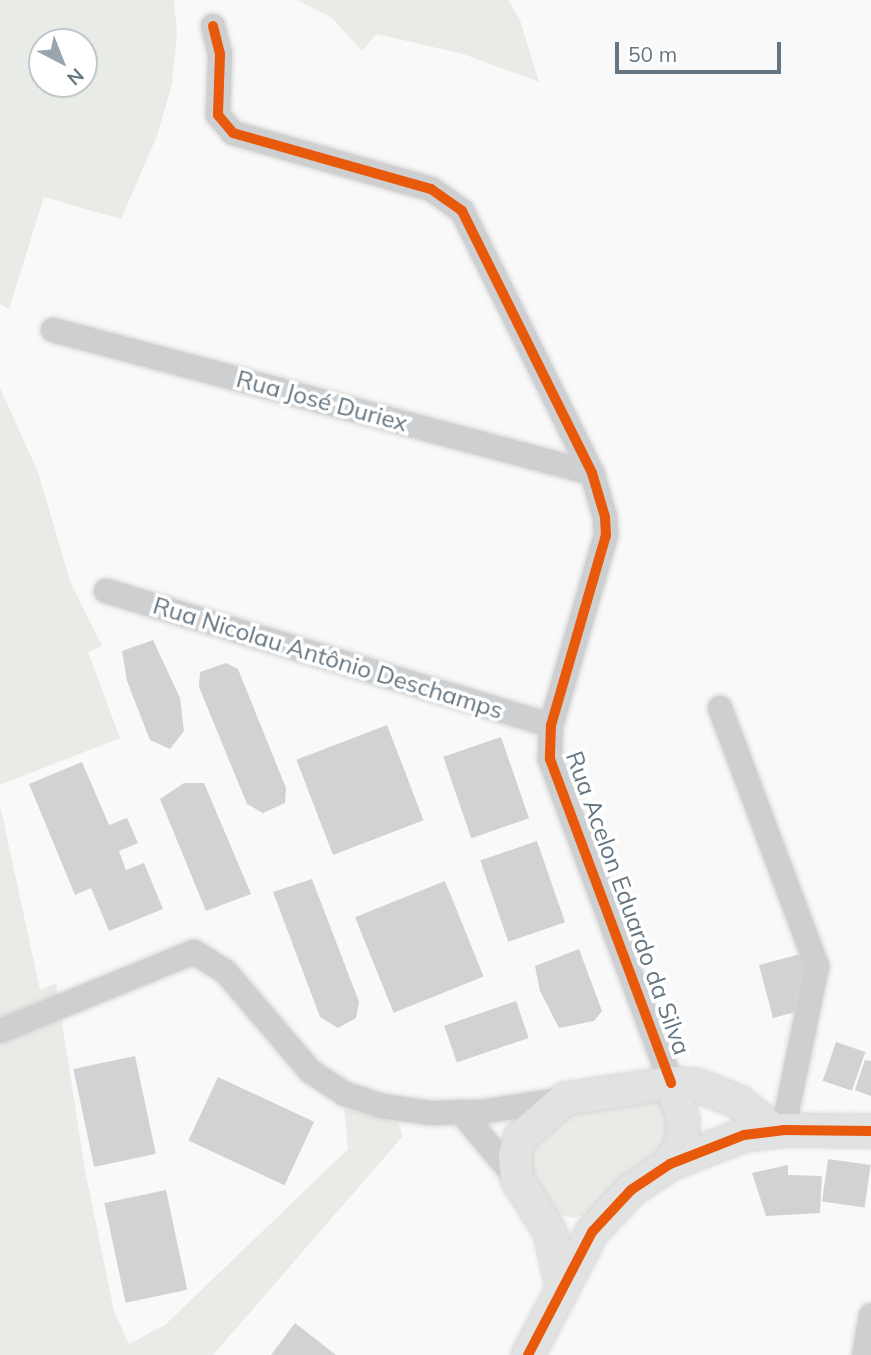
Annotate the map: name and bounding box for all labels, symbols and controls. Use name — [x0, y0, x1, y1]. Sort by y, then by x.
north arrow — [28, 28, 98, 98]
scale bar — [619, 28, 785, 72]
text: 50 m — [628, 41, 677, 67]
text: N — [62, 63, 89, 91]
street label: Rua José Duriex — [233, 364, 411, 438]
street label: Rua Nicolau Antônio Deschamps — [150, 591, 506, 725]
street label: Rua Acelon Eduardo da Silva — [560, 747, 696, 1059]

